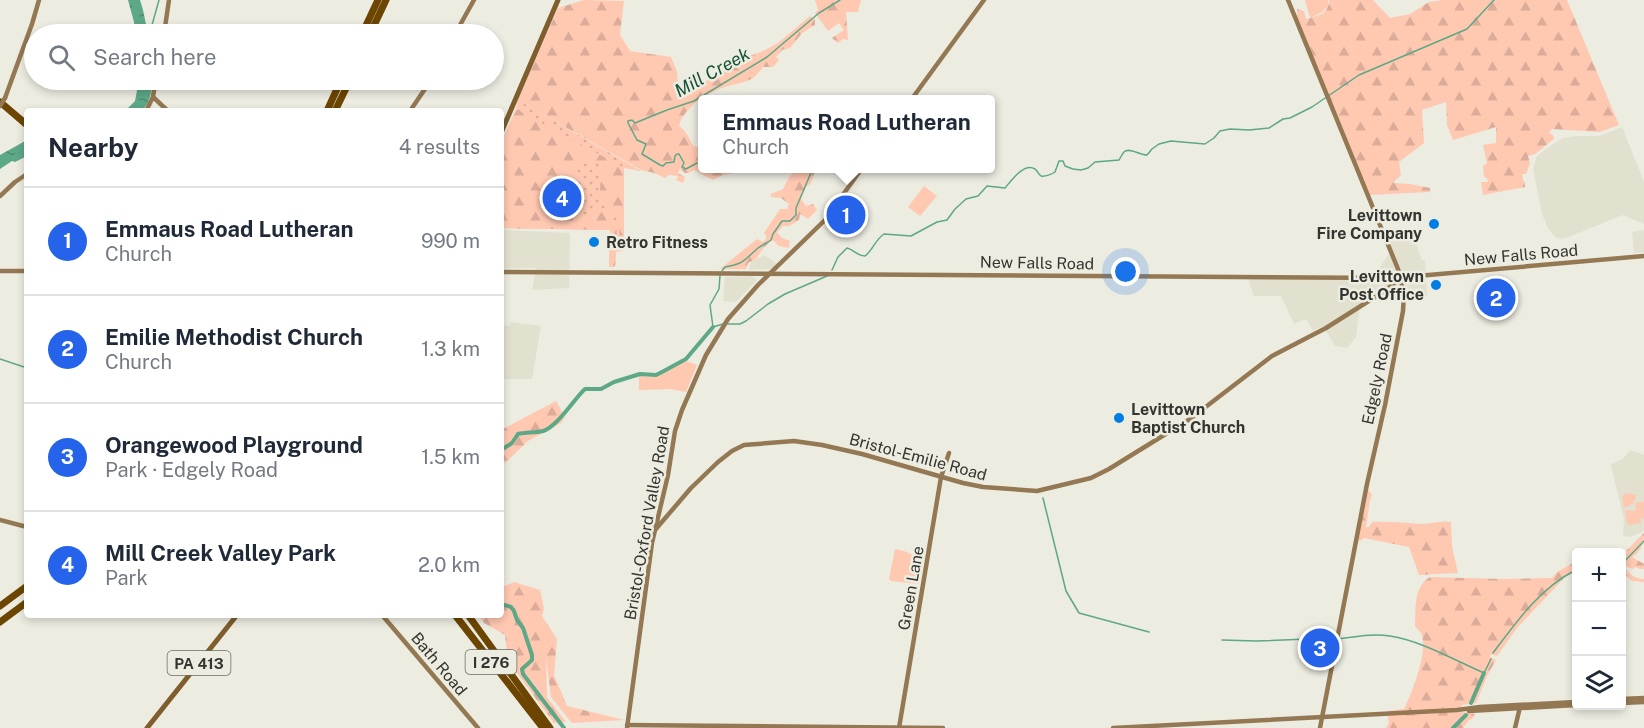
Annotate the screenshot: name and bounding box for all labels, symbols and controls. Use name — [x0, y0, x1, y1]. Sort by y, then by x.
search box — [24, 24, 504, 90]
icon: search — [45, 41, 78, 74]
water label: Mill Creek — [671, 43, 753, 101]
text: Search here — [93, 44, 217, 70]
popup — [698, 95, 995, 173]
text: Emmaus Road Lutheran — [722, 109, 971, 135]
text: Nearby — [48, 132, 138, 163]
text: 4 results — [399, 135, 480, 159]
text: Church — [722, 135, 789, 159]
pin: 4 — [542, 176, 582, 220]
pin: 1 — [826, 192, 866, 238]
place label: Levittown Fire Company — [1317, 206, 1422, 243]
text: Emmaus Road Lutheran — [105, 216, 354, 242]
marker: Levittown Fire Company — [1427, 217, 1441, 231]
text: 1 — [63, 229, 72, 253]
text: 990 m — [421, 229, 480, 253]
place label: Retro Fitness — [606, 233, 708, 252]
marker: Retro Fitness — [587, 235, 601, 249]
street label: New Falls Road — [1463, 241, 1579, 269]
text: Church — [105, 242, 172, 266]
street label: New Falls Road — [980, 253, 1094, 273]
your location — [1111, 257, 1140, 286]
place label: Levittown Post Office — [1339, 267, 1424, 304]
pin: 2 — [1476, 276, 1516, 320]
marker: Levittown Post Office — [1429, 278, 1443, 292]
text: Emilie Methodist Church — [105, 324, 363, 350]
street label: Edgely Road — [1358, 332, 1396, 426]
text: 2 — [61, 337, 74, 361]
text: 1.3 km — [421, 337, 480, 361]
text: Church — [105, 350, 172, 374]
place label: Levittown Baptist Church — [1131, 400, 1245, 437]
marker: Levittown Baptist Church — [1112, 411, 1126, 425]
street label: Bristol-Oxford Valley Road — [621, 424, 673, 622]
street label: Bristol-Emilie Road — [847, 429, 989, 485]
text: Orangewood Playground — [105, 432, 363, 458]
text: 3 — [61, 445, 74, 469]
text: 1.5 km — [421, 445, 480, 469]
text: Park · Edgely Road — [105, 458, 278, 482]
text: Mill Creek Valley Park — [105, 540, 336, 566]
street label: Green Lane — [894, 544, 928, 632]
map controls — [1572, 548, 1626, 710]
button: + — [1572, 548, 1626, 602]
text: 4 — [61, 553, 74, 577]
text: 2.0 km — [418, 553, 480, 577]
text: Park — [105, 566, 148, 590]
button: − — [1572, 602, 1626, 656]
pin: 3 — [1300, 626, 1340, 670]
street label: Bath Road — [407, 629, 471, 699]
road number: I 276 — [466, 650, 516, 674]
road number: PA 413 — [168, 651, 230, 675]
button: layers — [1572, 656, 1626, 710]

